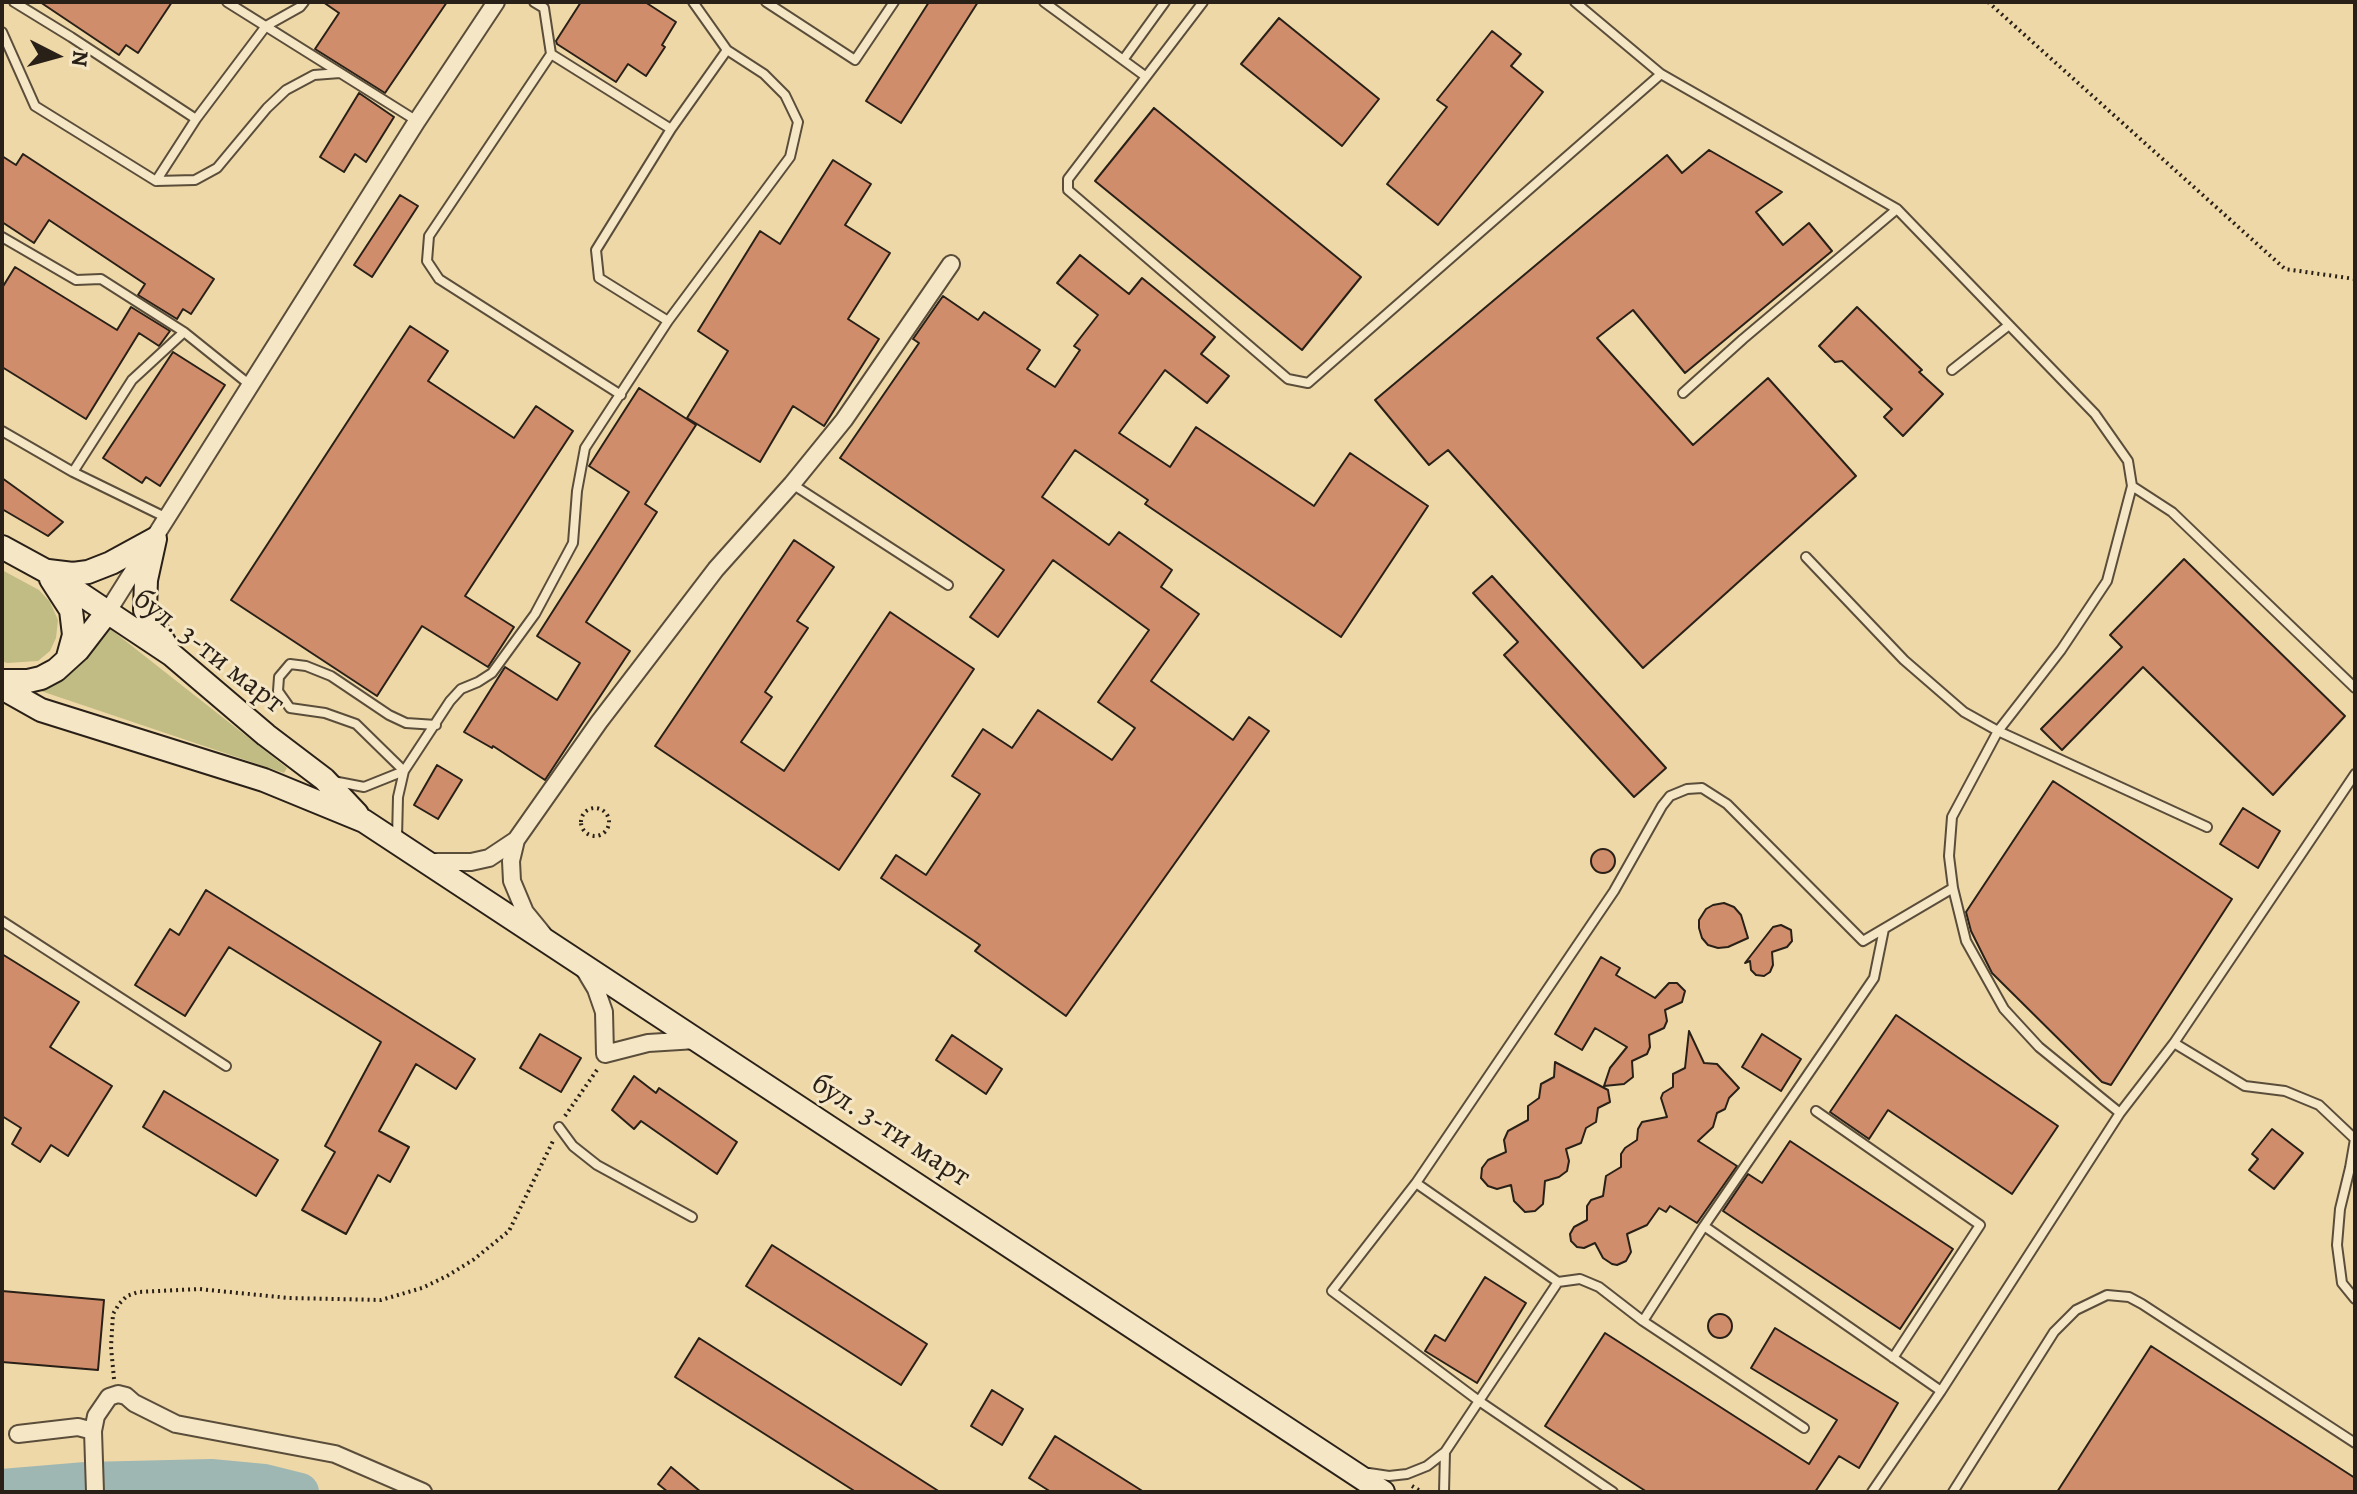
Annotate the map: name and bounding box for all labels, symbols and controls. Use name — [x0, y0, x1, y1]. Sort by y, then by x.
north arrow — [16, 16, 96, 96]
text: N — [64, 49, 96, 68]
street label: бул. 3-ти март — [125, 582, 291, 722]
street label: бул. 3-ти март — [804, 1066, 976, 1196]

